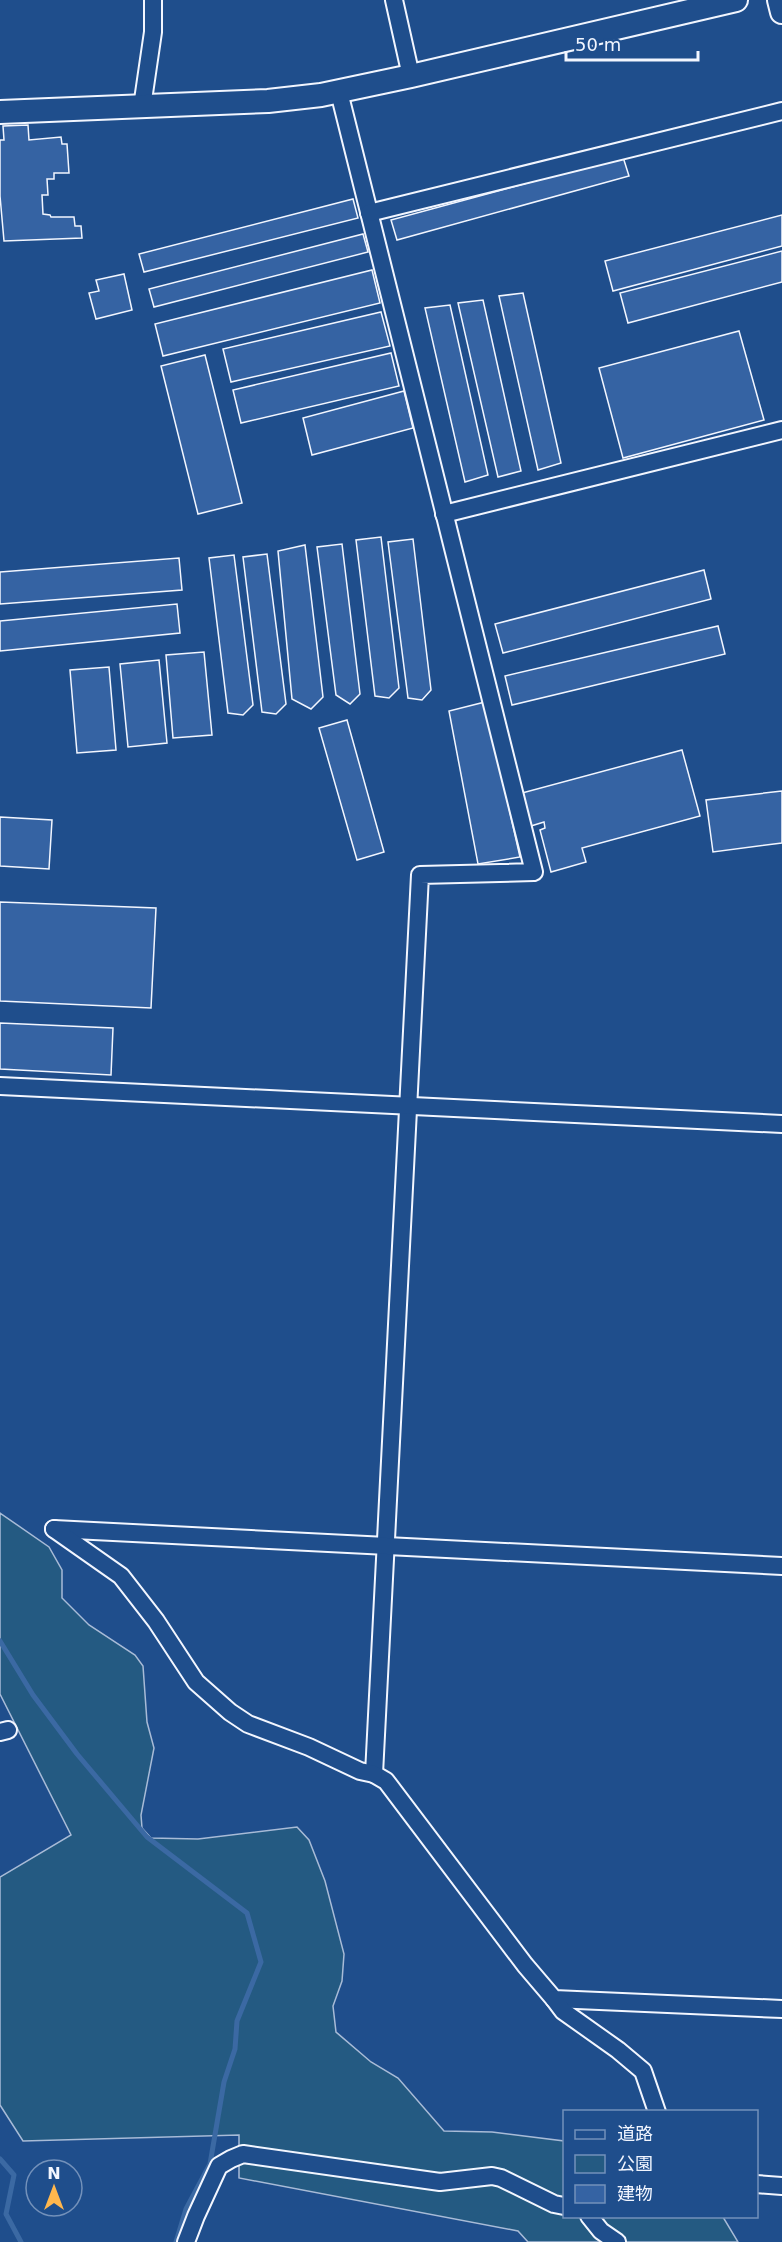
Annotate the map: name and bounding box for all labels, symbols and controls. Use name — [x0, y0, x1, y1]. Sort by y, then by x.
scale bar — [566, 24, 698, 62]
text: 50 m — [575, 34, 621, 55]
legend — [563, 2110, 758, 2218]
text: 道路 — [617, 2123, 653, 2144]
text: 公園 — [617, 2153, 653, 2174]
north arrow — [24, 2158, 84, 2218]
text: N — [47, 2164, 61, 2183]
text: 建物 — [617, 2183, 653, 2204]

